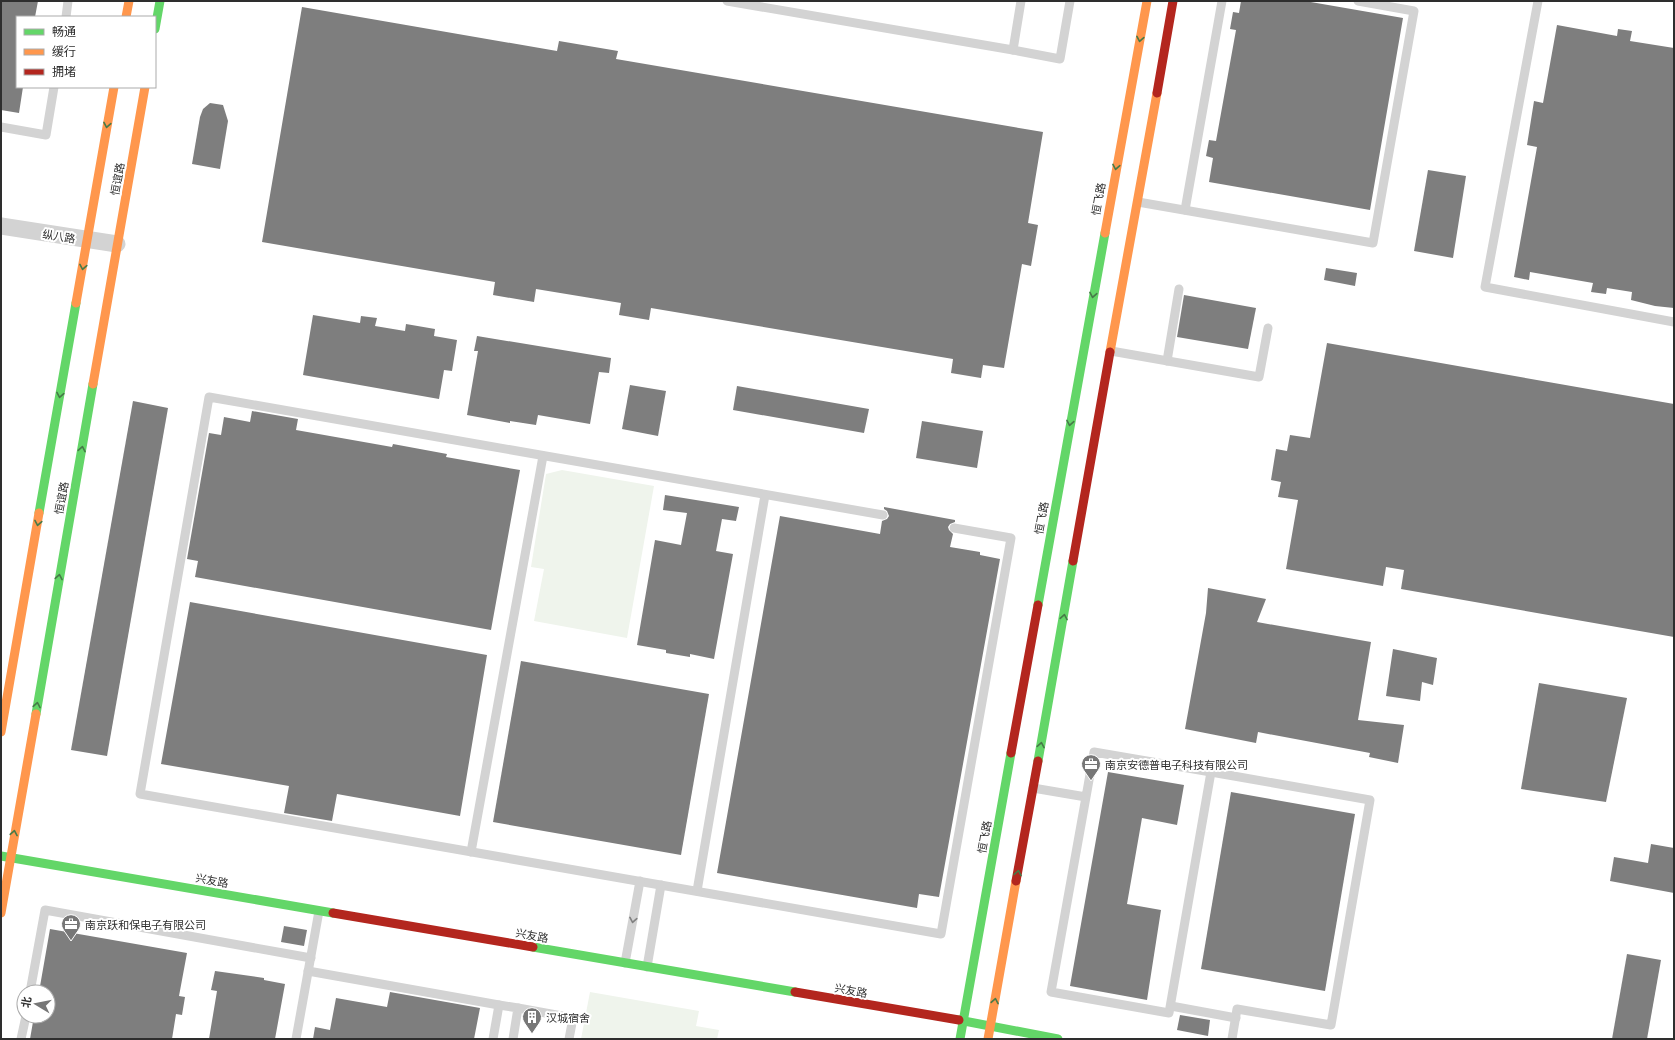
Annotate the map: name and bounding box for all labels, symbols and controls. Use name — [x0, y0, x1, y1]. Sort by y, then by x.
legend — [16, 16, 156, 88]
text: 畅通 — [52, 24, 76, 39]
one-way arrow — [1136, 36, 1144, 42]
text: 缓行 — [52, 44, 76, 59]
text: 拥堵 — [52, 64, 76, 79]
one-way arrow — [104, 122, 112, 129]
street label: 恒谊路 — [108, 162, 126, 196]
one-way arrow — [1113, 164, 1121, 170]
street label: 恒飞路 — [1089, 182, 1107, 216]
street label: 纵八路 — [42, 227, 76, 245]
one-way arrow — [79, 264, 87, 270]
one-way arrow — [1089, 292, 1098, 298]
one-way arrow — [56, 392, 65, 398]
one-way arrow — [1066, 420, 1075, 426]
one-way arrow — [77, 445, 85, 452]
street label: 恒谊路 — [52, 481, 70, 515]
street label: 恒飞路 — [1032, 501, 1050, 535]
one-way arrow — [34, 520, 42, 526]
one-way arrow — [54, 573, 63, 580]
one-way arrow — [1059, 614, 1068, 620]
one-way arrow — [32, 702, 41, 708]
one-way arrow — [1036, 742, 1045, 748]
office icon: 南京安德普电子科技有限公司 — [1080, 753, 1102, 781]
place label: 南京安德普电子科技有限公司 — [1105, 758, 1248, 771]
street label: 恒飞路 — [975, 820, 993, 854]
one-way arrow — [10, 830, 18, 836]
one-way arrow — [1013, 870, 1022, 876]
street label: 兴友路 — [195, 871, 229, 889]
office icon: 南京跃和保电子有限公司 — [60, 913, 82, 941]
one-way arrow — [629, 917, 638, 923]
place label: 南京跃和保电子有限公司 — [85, 918, 206, 931]
street label: 兴友路 — [515, 926, 549, 944]
street label: 兴友路 — [834, 981, 868, 999]
north arrow — [16, 984, 56, 1024]
text: 北 — [18, 996, 33, 1009]
one-way arrow — [991, 998, 999, 1004]
building icon: 汉城宿舍 — [521, 1006, 543, 1034]
place label: 汉城宿舍 — [546, 1011, 590, 1024]

